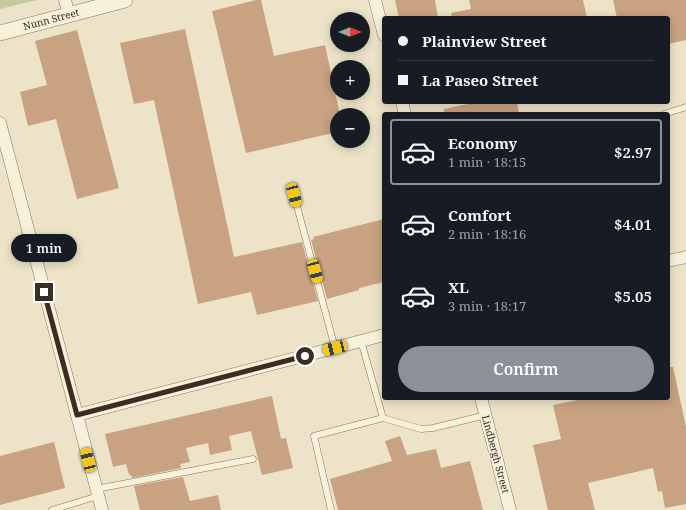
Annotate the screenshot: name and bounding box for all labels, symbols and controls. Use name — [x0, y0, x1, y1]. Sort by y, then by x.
street label: Nunn Street — [21, 5, 81, 33]
north arrow — [330, 12, 370, 52]
map controls — [330, 12, 370, 148]
text: Plainview Street — [422, 31, 547, 51]
button: + — [330, 60, 370, 100]
text: La Paseo Street — [422, 70, 538, 90]
button: − — [330, 108, 370, 148]
text: Economy — [448, 133, 517, 153]
icon: car — [400, 134, 436, 170]
text: $2.97 — [614, 142, 652, 162]
text: 1 min · 18:15 — [448, 153, 526, 171]
car — [285, 182, 303, 208]
text: Comfort — [448, 205, 511, 225]
icon: car — [400, 206, 436, 242]
text: $4.01 — [614, 214, 652, 234]
text: 2 min · 18:16 — [448, 225, 526, 243]
callout: 1 min — [11, 234, 77, 262]
text: 1 min — [26, 239, 62, 257]
car — [306, 258, 324, 284]
text: XL — [448, 277, 469, 297]
icon: car — [400, 278, 436, 314]
route end — [35, 283, 53, 301]
text: $5.05 — [614, 286, 652, 306]
text: 3 min · 18:17 — [448, 297, 526, 315]
car — [322, 339, 348, 357]
button: Confirm — [398, 346, 654, 392]
route start — [296, 347, 314, 365]
street label: Lindbergh Street — [479, 413, 513, 495]
car — [79, 447, 97, 473]

